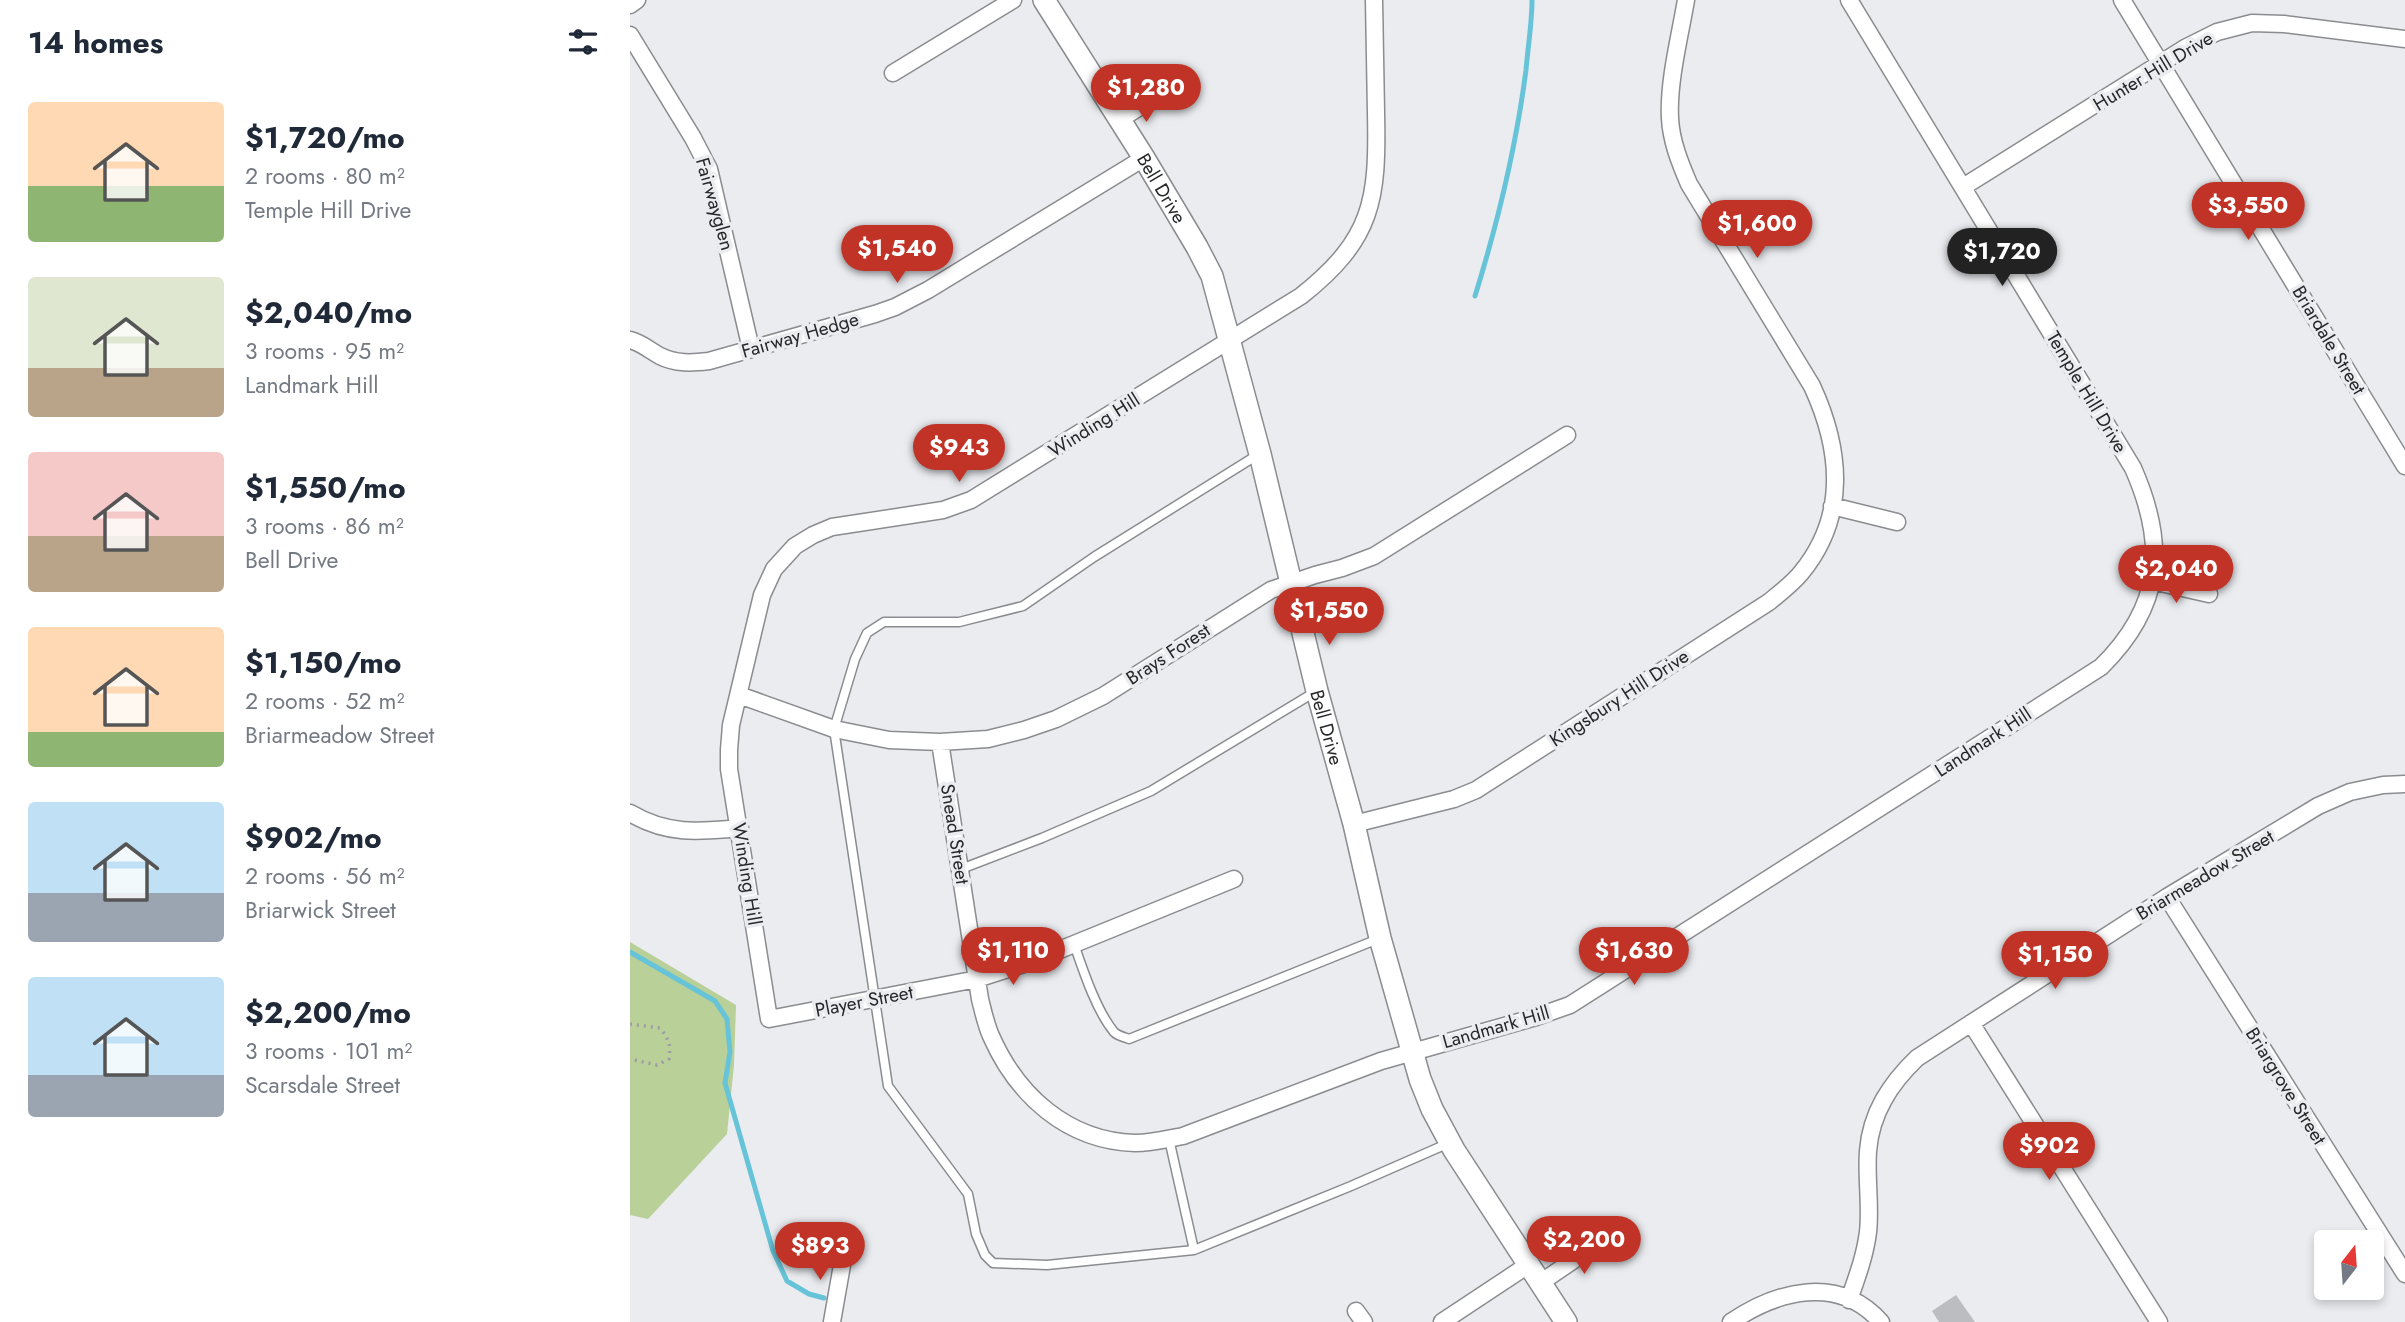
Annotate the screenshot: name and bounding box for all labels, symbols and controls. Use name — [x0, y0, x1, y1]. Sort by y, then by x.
text: 14 homes — [28, 21, 163, 64]
icon: filters — [564, 23, 602, 61]
street label: Hunter Hill Drive — [2088, 24, 2218, 117]
pin: $1,280 — [1089, 64, 1203, 124]
text: $1,280 — [1107, 70, 1185, 104]
text: $1,720/mo — [245, 116, 405, 159]
icon: home — [84, 130, 168, 214]
street label: Bell Drive — [1131, 148, 1193, 228]
street label: Fairwayglen — [689, 155, 741, 253]
text: 2 rooms · 80 m² — [245, 159, 405, 193]
pin: $3,550 — [2191, 182, 2305, 242]
text: $3,550 — [2208, 188, 2288, 222]
text: Temple Hill Drive — [245, 193, 411, 227]
pin: $1,600 — [1700, 201, 1814, 260]
text: $1,600 — [1717, 206, 1797, 240]
pin: $1,540 — [840, 226, 954, 285]
pin: $1,720 — [1945, 229, 2059, 288]
text: $1,540 — [857, 231, 937, 265]
text: $1,720 — [1963, 234, 2041, 268]
street label: Briardale Street — [2286, 280, 2372, 400]
text: $2,040/mo — [245, 291, 412, 334]
icon: home — [84, 305, 168, 389]
street label: Fairway Hedge — [738, 305, 862, 365]
street label: Temple Hill Drive — [2040, 326, 2134, 458]
text: 3 rooms · 95 m² — [245, 334, 404, 368]
text: Landmark Hill — [245, 368, 379, 402]
street label: Winding Hill — [1043, 386, 1145, 464]
pin: $943 — [918, 424, 1000, 484]
text: $943 — [929, 430, 989, 464]
text: $1,550/mo — [245, 466, 406, 509]
icon: home — [84, 480, 168, 564]
text: 3 rooms · 86 m² — [245, 509, 404, 543]
text: Bell Drive — [245, 543, 338, 577]
pin: $2,040 — [2119, 546, 2233, 605]
text: $2,040 — [2134, 551, 2218, 585]
pin: $1,550 — [1272, 588, 1386, 647]
text: $1,550 — [1290, 593, 1368, 627]
street label: Brays Forest — [1121, 616, 1216, 691]
text: $1,150/mo — [245, 641, 402, 684]
street label: Kingsbury Hill Drive — [1544, 643, 1694, 753]
icon: home — [84, 655, 168, 739]
text: 2 rooms · 52 m² — [245, 684, 404, 718]
street label: Bell Drive — [1304, 687, 1350, 768]
street label: Landmark Hill — [1929, 701, 2037, 783]
text: Briarmeadow Street — [245, 718, 434, 752]
street label: Snead Street — [934, 782, 976, 887]
text: $902/mo — [245, 816, 382, 859]
street label: Winding Hill — [726, 821, 768, 927]
street label: Briarmeadow Street — [2131, 823, 2279, 927]
icon: home — [84, 830, 168, 914]
text: 2 rooms · 56 m² — [245, 859, 405, 893]
text: Briarwick Street — [245, 893, 396, 927]
pin: $1,110 — [956, 928, 1070, 987]
pin: $1,630 — [1577, 928, 1691, 987]
pin: $1,150 — [1998, 932, 2112, 991]
text: $1,110 — [977, 933, 1049, 967]
text: $1,630 — [1595, 933, 1673, 967]
text: $1,150 — [2017, 937, 2093, 971]
street label: Player Street — [813, 978, 916, 1024]
text: $2,200/mo — [245, 991, 411, 1034]
street label: Landmark Hill — [1439, 999, 1553, 1055]
icon: home — [84, 1005, 168, 1089]
street label: Briargrove Street — [2239, 1022, 2333, 1150]
text: 3 rooms · 101 m² — [245, 1034, 412, 1068]
text: Scarsdale Street — [245, 1068, 400, 1102]
pin: $902 — [2008, 1122, 2090, 1182]
text: $902 — [2019, 1128, 2079, 1162]
pin: $2,200 — [1527, 1216, 1641, 1276]
pin: $893 — [779, 1222, 861, 1282]
text: $2,200 — [1543, 1222, 1625, 1256]
text: $893 — [791, 1228, 849, 1262]
north arrow — [2314, 1230, 2384, 1300]
map controls — [2314, 1230, 2384, 1300]

